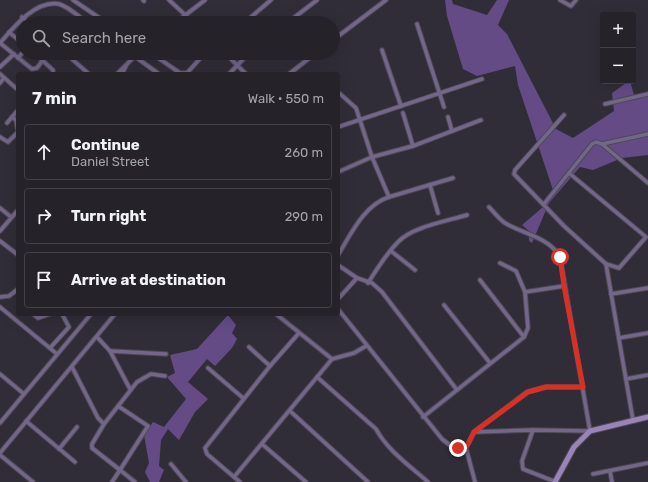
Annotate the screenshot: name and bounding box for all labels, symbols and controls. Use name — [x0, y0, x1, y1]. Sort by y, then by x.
map controls — [600, 12, 636, 84]
button: + — [600, 12, 636, 48]
search box — [16, 16, 340, 60]
icon: search — [30, 27, 52, 49]
text: Search here — [62, 29, 146, 47]
button: − — [600, 48, 636, 84]
text: 7 min — [32, 88, 77, 108]
text: Walk · 550 m — [248, 91, 324, 106]
text: Continue — [71, 136, 140, 154]
icon: ahead — [33, 141, 55, 163]
text: 260 m — [285, 145, 323, 160]
text: Daniel Street — [71, 154, 149, 169]
icon: right — [33, 205, 55, 227]
text: Turn right — [71, 207, 146, 225]
text: 290 m — [285, 209, 323, 224]
route start — [551, 248, 569, 266]
icon: arrive — [33, 269, 55, 291]
text: Arrive at destination — [71, 271, 226, 289]
route end — [449, 439, 467, 457]

